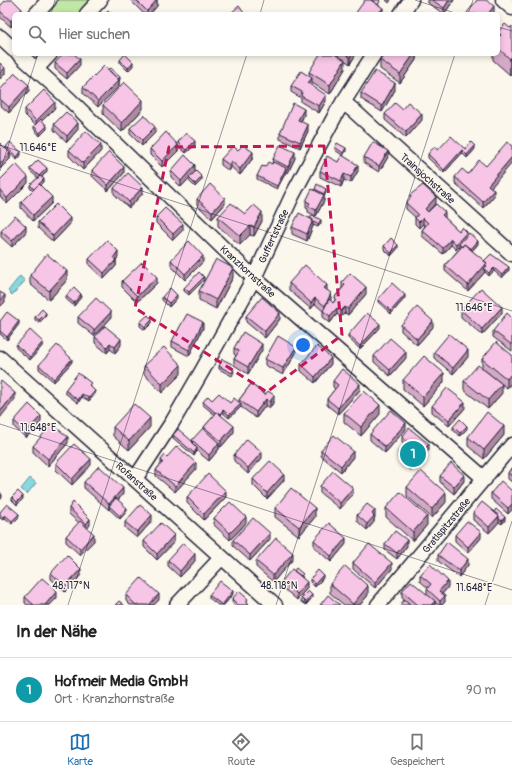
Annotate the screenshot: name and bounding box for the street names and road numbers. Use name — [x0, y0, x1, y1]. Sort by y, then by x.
street label: Trainsjochstraße — [397, 151, 457, 207]
street label: Guffertstraße — [256, 208, 292, 265]
street label: Kranzhornstraße — [217, 243, 277, 300]
street label: Rofanstraße — [113, 460, 160, 504]
street label: Gratlspitzstraße — [420, 496, 473, 556]

